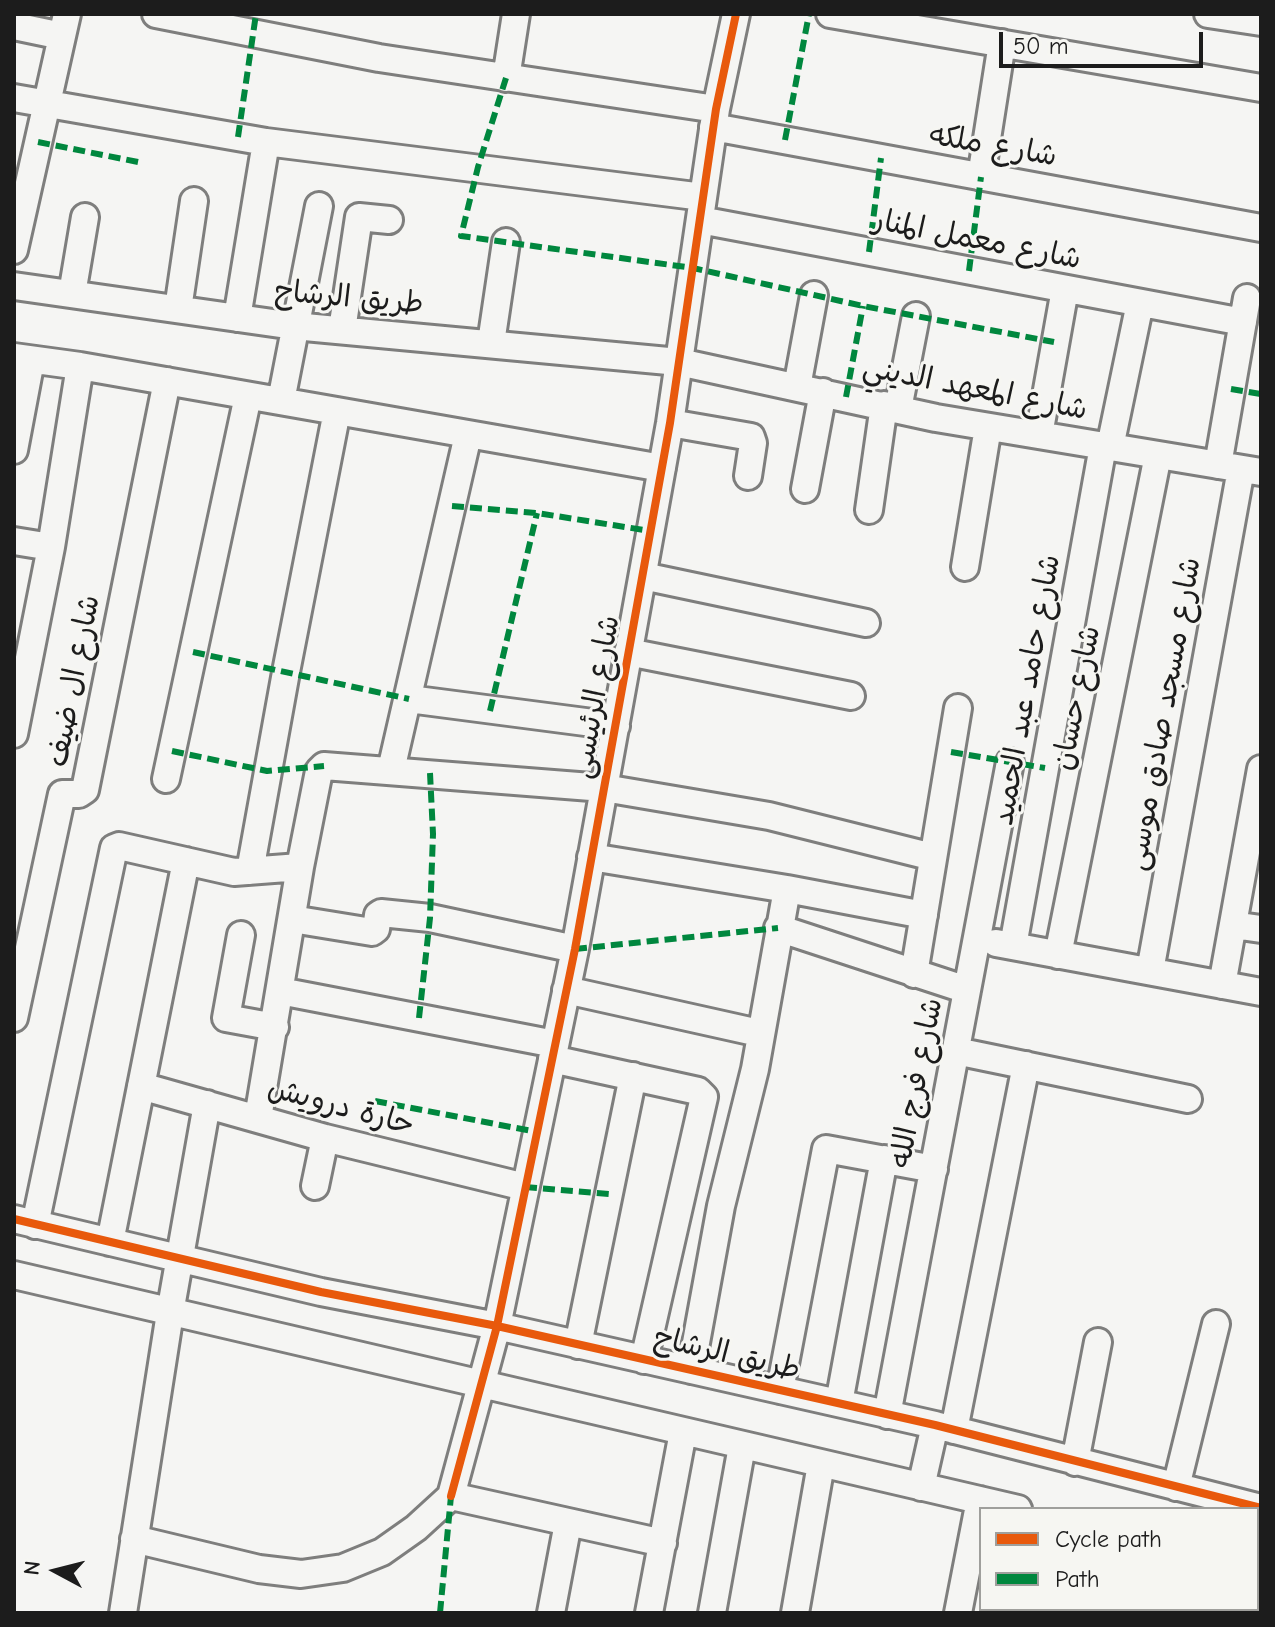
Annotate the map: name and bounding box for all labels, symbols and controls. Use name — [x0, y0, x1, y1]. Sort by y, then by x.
scale bar — [1003, 16, 1207, 66]
text: 50 m — [1013, 32, 1069, 60]
street label: شارع ملكه — [926, 117, 1060, 175]
street label: شارع معمل المنار — [870, 202, 1084, 278]
street label: طريق الرشاح — [273, 274, 425, 322]
street label: شارع المعهد الديني — [860, 350, 1090, 428]
street label: شارع حامد عبد الحميد — [985, 552, 1069, 828]
street label: شارع مسجد صادق موسى — [1119, 555, 1209, 873]
street label: شارع ال ضيف — [40, 592, 108, 770]
street label: شارع الرئيسى — [564, 613, 628, 781]
street label: شارع حسان — [1045, 623, 1109, 773]
street label: شارع فرج الله — [883, 995, 951, 1171]
street label: حارة درويش — [264, 1070, 418, 1144]
street label: طريق الرشاح — [650, 1320, 804, 1388]
legend — [979, 1507, 1259, 1611]
text: Cycle path — [1055, 1525, 1162, 1553]
north arrow — [16, 1531, 96, 1611]
text: N — [18, 1559, 46, 1577]
text: Path — [1055, 1565, 1100, 1593]

